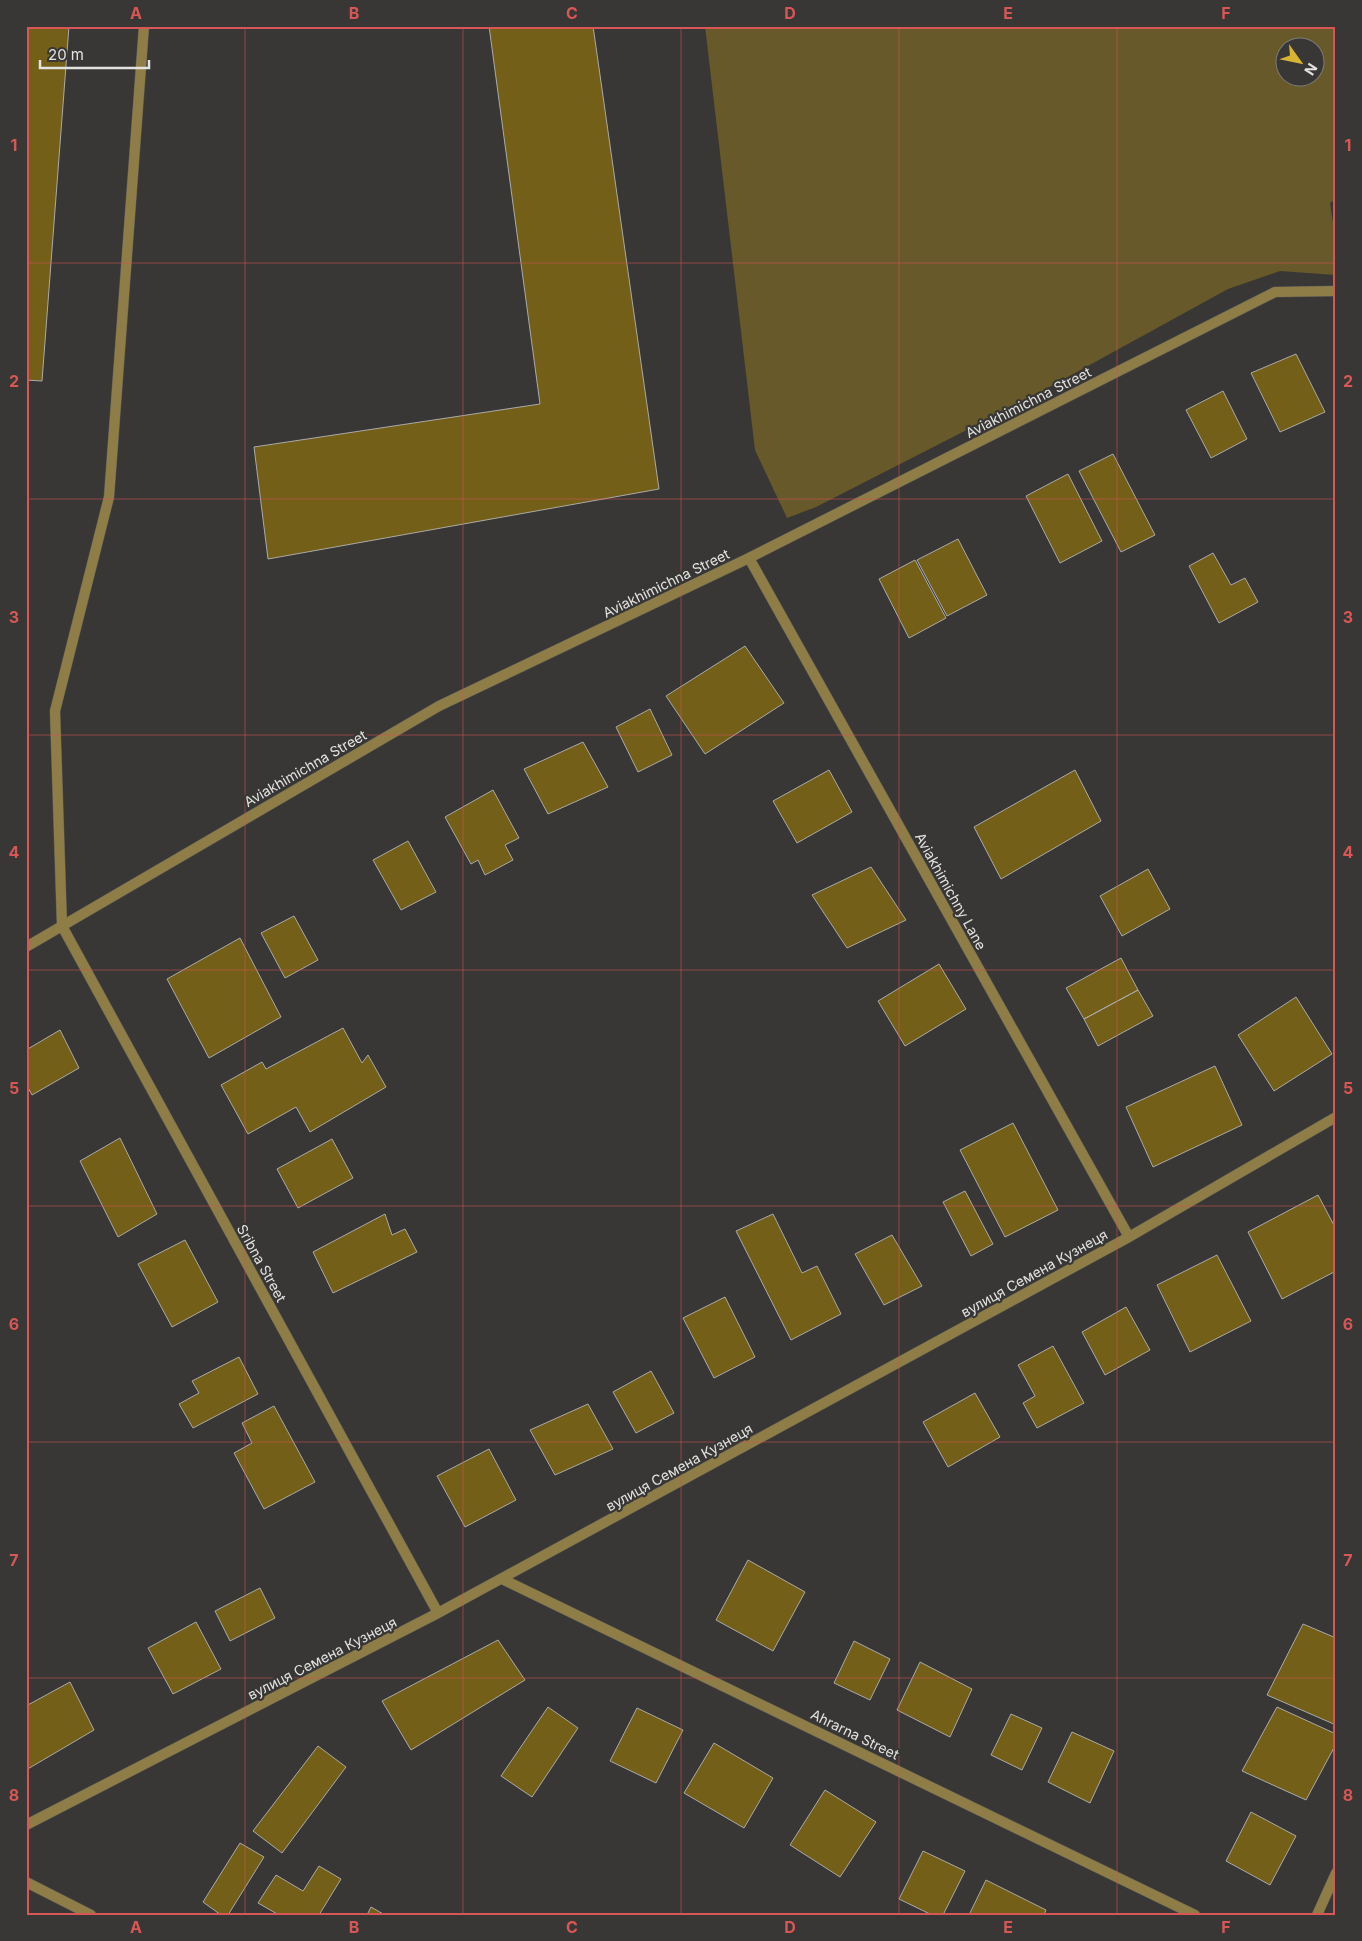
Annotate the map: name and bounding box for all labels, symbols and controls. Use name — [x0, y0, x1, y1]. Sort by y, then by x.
text: A — [130, 3, 142, 23]
text: B — [349, 3, 359, 23]
text: C — [566, 3, 578, 23]
text: D — [784, 3, 796, 23]
text: E — [1003, 3, 1013, 23]
text: F — [1221, 3, 1231, 23]
scale bar — [40, 38, 149, 70]
north arrow — [1274, 38, 1324, 88]
text: 20 m — [48, 45, 84, 64]
text: N — [1301, 60, 1321, 78]
text: 1 — [11, 135, 17, 155]
text: 1 — [1345, 135, 1351, 155]
street label: Aviakhimichna Street — [962, 363, 1094, 441]
text: 2 — [9, 371, 19, 391]
text: 2 — [1343, 371, 1353, 391]
street label: Aviakhimichna Street — [600, 545, 732, 621]
text: 3 — [9, 607, 19, 627]
text: 3 — [1343, 607, 1353, 627]
street label: Aviakhimichna Street — [241, 726, 370, 810]
street label: Aviakhimichny Lane — [912, 830, 990, 952]
text: 4 — [9, 842, 20, 862]
text: 4 — [1343, 842, 1354, 862]
text: 5 — [9, 1078, 19, 1098]
text: 5 — [1343, 1078, 1353, 1098]
street label: Sribna Street — [234, 1221, 290, 1305]
street label: вулиця Семена Кузнеця — [958, 1226, 1110, 1320]
text: 6 — [9, 1314, 19, 1334]
text: 6 — [1343, 1314, 1353, 1334]
street label: вулиця Семена Кузнеця — [603, 1420, 755, 1514]
text: 7 — [9, 1550, 19, 1570]
text: 7 — [1343, 1550, 1353, 1570]
street label: вулиця Семена Кузнеця — [245, 1613, 399, 1703]
street label: Ahrarna Street — [808, 1705, 902, 1763]
text: 8 — [9, 1785, 19, 1805]
text: 8 — [1343, 1785, 1353, 1805]
text: A — [130, 1917, 142, 1937]
text: B — [349, 1917, 359, 1937]
text: C — [566, 1917, 578, 1937]
text: D — [784, 1917, 796, 1937]
text: E — [1003, 1917, 1013, 1937]
text: F — [1221, 1917, 1231, 1937]

